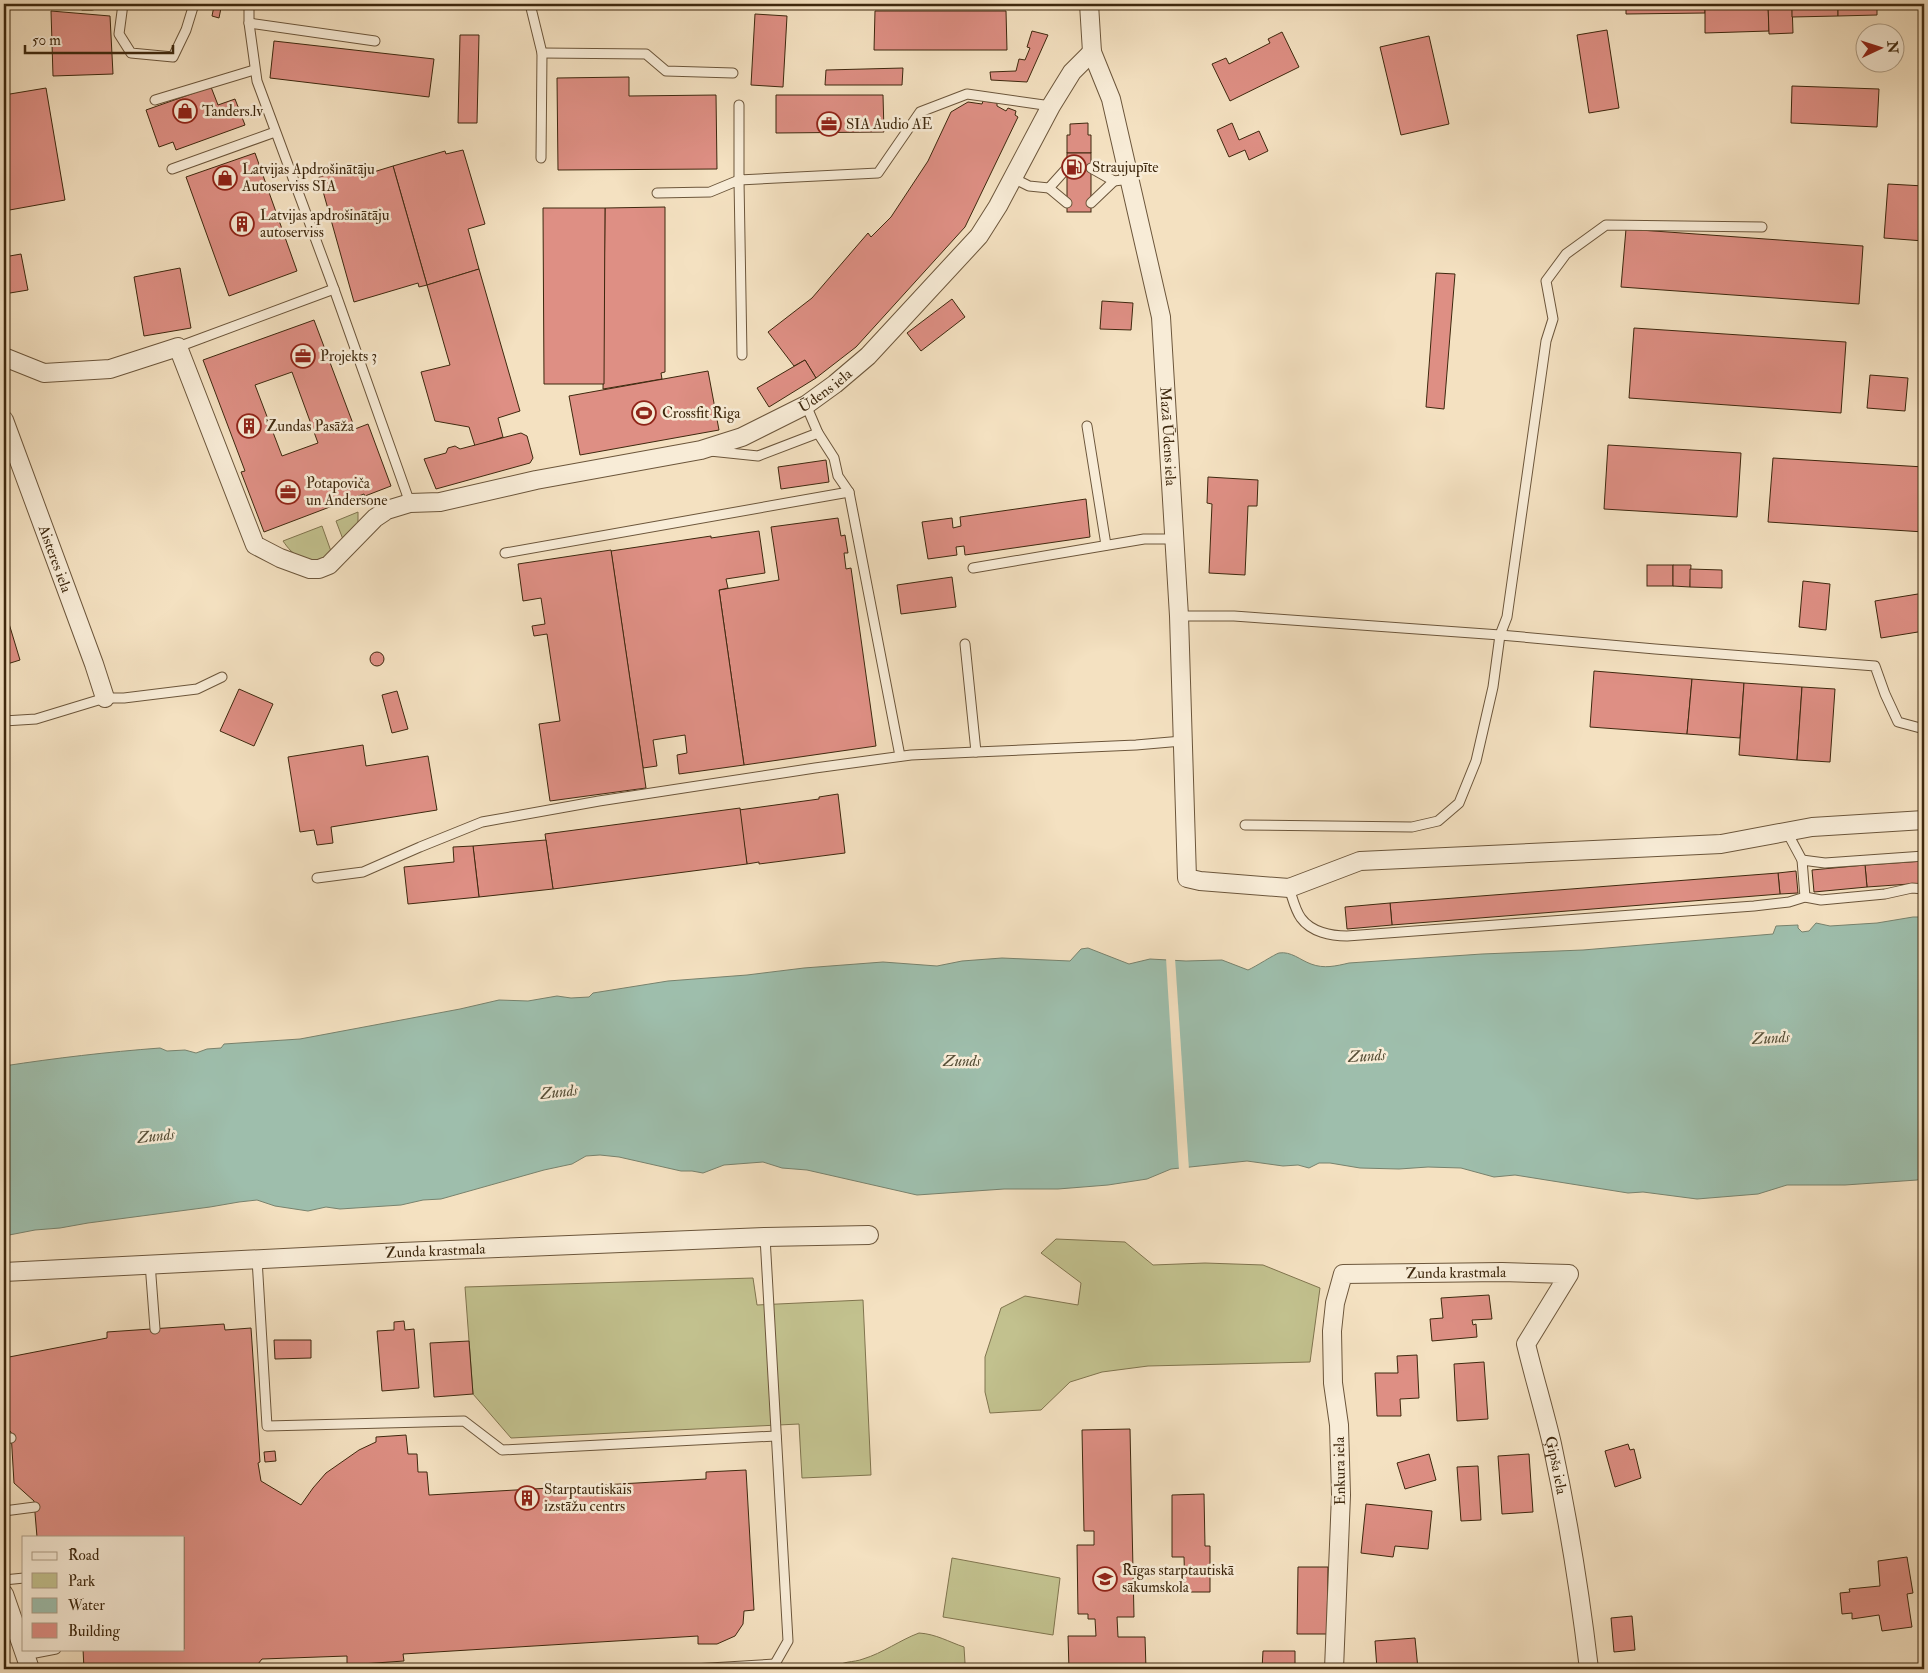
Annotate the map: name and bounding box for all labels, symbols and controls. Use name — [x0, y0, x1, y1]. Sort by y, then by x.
scale bar — [25, 22, 172, 54]
north arrow — [1856, 22, 1906, 72]
text: 50 m — [32, 31, 61, 50]
text: N — [1883, 39, 1901, 54]
shop icon: Tanders.lv — [172, 98, 198, 124]
place label: Tanders.lv — [202, 102, 263, 121]
office icon: SIA Audio AE — [816, 111, 842, 137]
place label: SIA Audio AE — [846, 115, 933, 134]
fuel station icon: Straujupīte — [1061, 154, 1087, 180]
place label: Straujupīte — [1092, 158, 1159, 178]
place label: Latvijas Apdrošinātāju Autoserviss SIA — [241, 160, 375, 196]
shop icon: Latvijas Apdrošinātāju Autoserviss SIA — [212, 165, 238, 191]
place label: Latvijas apdrošinātāju autoserviss — [260, 206, 390, 242]
building icon: Latvijas apdrošinātāju autoserviss — [229, 211, 255, 237]
office icon: Projekts 3 — [290, 343, 316, 369]
place label: Projekts 3 — [320, 347, 377, 366]
street label: Ūdens iela — [795, 364, 856, 417]
street label: Mazā Ūdens iela — [1156, 386, 1181, 487]
sports icon: Crossfit Riga — [631, 400, 657, 426]
place label: Crossfit Riga — [662, 404, 741, 423]
building icon: Zundas Pasāža — [236, 413, 262, 439]
place label: Zundas Pasāža — [266, 417, 355, 436]
place label: Potapoviča un Andersone — [306, 474, 387, 510]
office icon: Potapoviča un Andersone — [275, 479, 301, 505]
street label: Aisteres iela — [34, 522, 77, 596]
water label: Zunds — [1751, 1027, 1791, 1049]
water label: Zunds — [1347, 1045, 1387, 1067]
water label: Zunds — [942, 1051, 981, 1071]
water label: Zunds — [538, 1080, 579, 1104]
water label: Zunds — [135, 1124, 176, 1148]
street label: Zunda krastmala — [385, 1239, 487, 1262]
street label: Zunda krastmala — [1406, 1262, 1507, 1283]
street label: Ģipša iela — [1541, 1434, 1572, 1497]
street label: Enkura iela — [1330, 1436, 1350, 1505]
place label: Starptautiskais izstāžu centrs — [544, 1480, 632, 1516]
building icon: Starptautiskais izstāžu centrs — [514, 1485, 540, 1511]
legend — [22, 1536, 185, 1650]
text: Road — [68, 1546, 100, 1565]
place label: Rīgas starptautiskā sākumskola — [1122, 1561, 1235, 1597]
school or university icon: Rīgas starptautiskā sākumskola — [1092, 1566, 1118, 1592]
text: Park — [68, 1572, 95, 1591]
text: Water — [67, 1596, 105, 1615]
text: Building — [68, 1622, 120, 1641]

